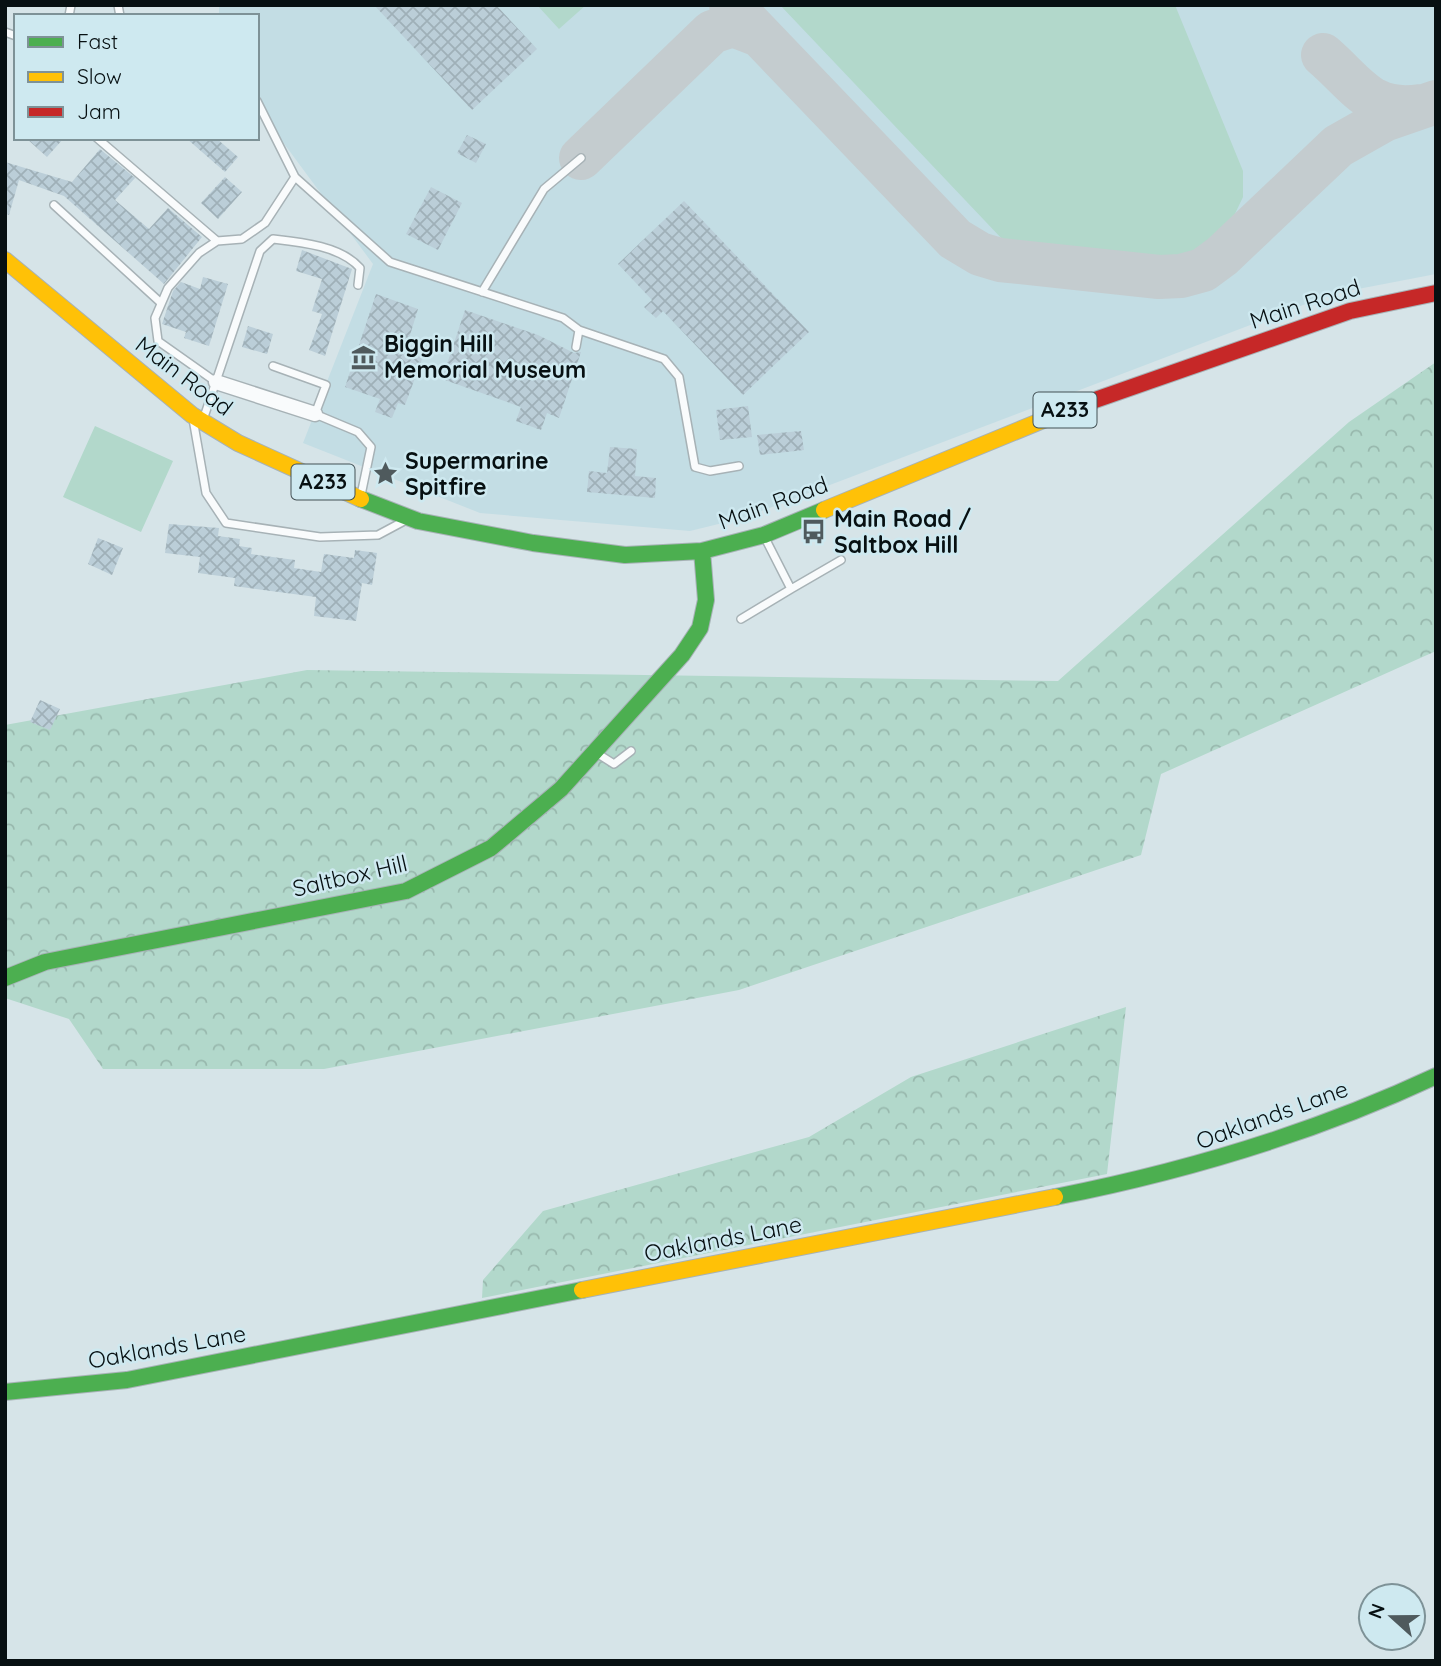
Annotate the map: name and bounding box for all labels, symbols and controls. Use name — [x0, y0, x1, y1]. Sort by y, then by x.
legend — [14, 14, 259, 140]
text: Fast — [77, 28, 118, 54]
text: Slow — [77, 63, 122, 89]
text: Jam — [77, 98, 121, 124]
street label: Main Road — [1246, 272, 1364, 335]
place label: Biggin Hill Memorial Museum — [384, 329, 586, 384]
street label: Main Road — [130, 330, 239, 422]
museum icon: Biggin Hill Memorial Museum — [350, 343, 378, 371]
road number: A233 — [1034, 392, 1096, 428]
place label: Supermarine Spitfire — [405, 446, 549, 501]
place icon: Supermarine Spitfire — [371, 460, 399, 488]
road number: A233 — [292, 464, 354, 500]
street label: Main Road — [714, 469, 832, 536]
place label: Main Road / Saltbox Hill — [834, 504, 971, 559]
bus stop icon: Main Road / Saltbox Hill — [800, 518, 828, 546]
street label: Saltbox Hill — [290, 848, 410, 903]
street label: Oaklands Lane — [1192, 1074, 1352, 1155]
street label: Oaklands Lane — [642, 1209, 804, 1268]
street label: Oaklands Lane — [86, 1318, 248, 1375]
north arrow — [1357, 1582, 1427, 1652]
text: N — [1362, 1600, 1390, 1622]

